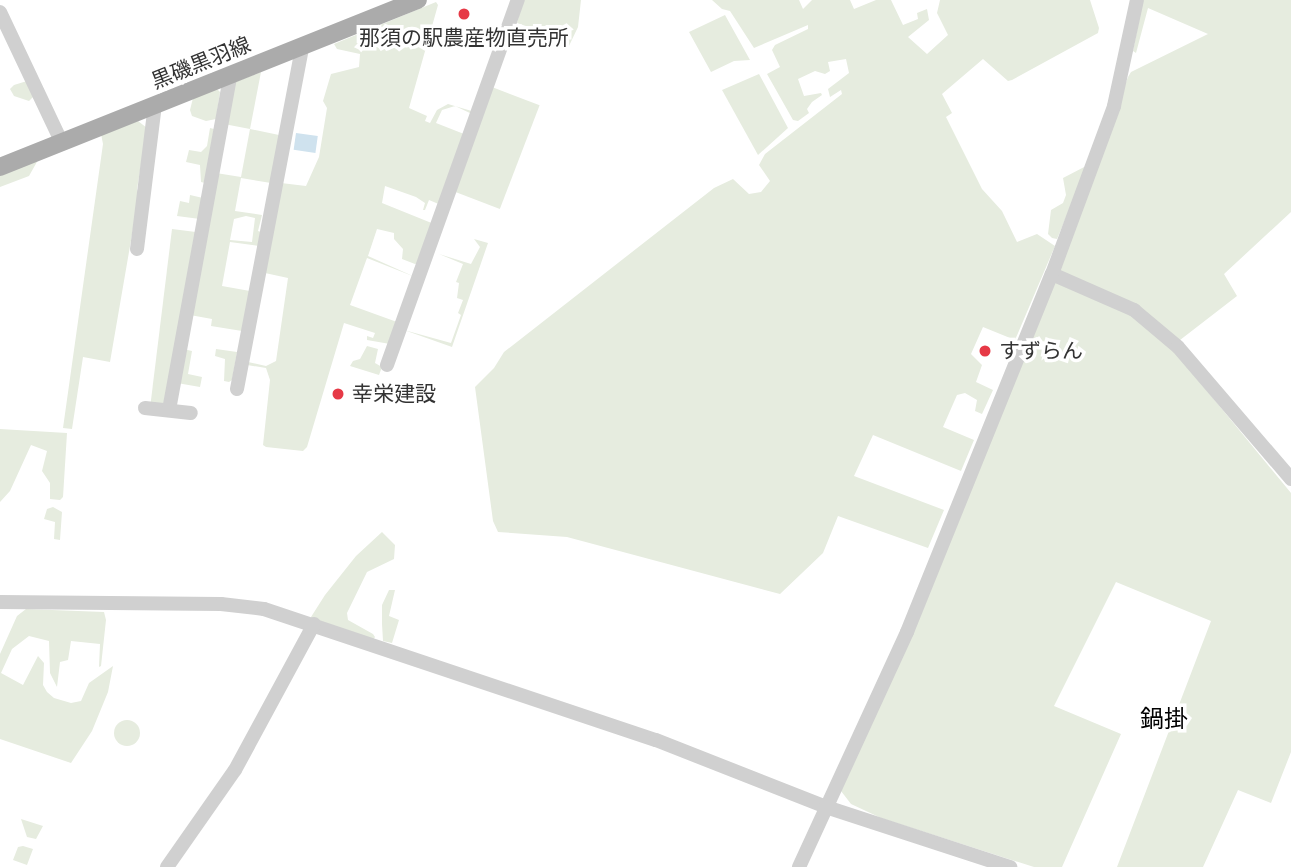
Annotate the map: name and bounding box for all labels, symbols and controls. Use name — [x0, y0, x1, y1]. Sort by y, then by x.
marker: 那須の駅農産物直売所 — [456, 6, 472, 22]
place label: 那須の駅農産物直売所 — [359, 25, 569, 51]
street label: 黒磯黒羽線 — [148, 32, 254, 94]
place label: すずらん — [999, 338, 1083, 364]
marker: すずらん — [977, 343, 993, 359]
place label: 幸栄建設 — [352, 381, 436, 407]
marker: 幸栄建設 — [330, 386, 346, 402]
district label: 鍋掛 — [1140, 706, 1188, 734]

